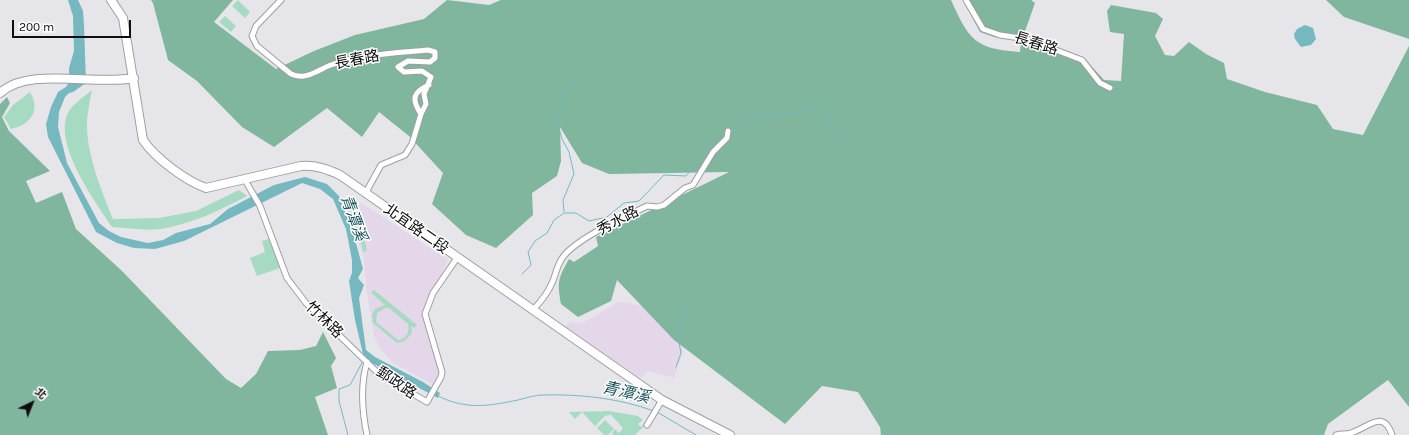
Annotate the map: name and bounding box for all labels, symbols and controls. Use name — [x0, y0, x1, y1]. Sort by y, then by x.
scale bar — [14, 12, 133, 38]
text: 200 m — [19, 20, 54, 34]
street label: 長春路 — [1012, 29, 1060, 59]
street label: 長春路 — [333, 47, 381, 73]
water label: 青潭溪 — [336, 192, 370, 244]
street label: 北宜路二段 — [380, 200, 452, 258]
street label: 秀水路 — [594, 202, 642, 240]
street label: 竹林路 — [302, 298, 346, 342]
street label: 郵政路 — [372, 363, 420, 403]
water label: 青潭溪 — [600, 378, 652, 408]
north arrow — [12, 383, 52, 423]
text: 北 — [32, 385, 49, 402]

